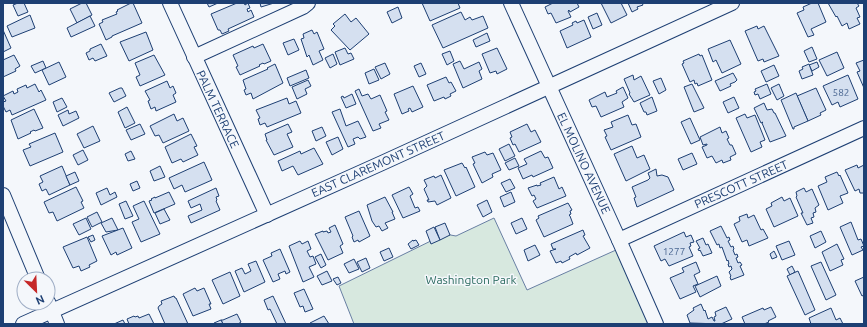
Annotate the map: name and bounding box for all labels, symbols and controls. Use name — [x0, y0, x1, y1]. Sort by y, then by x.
street label: PALM TERRACE — [194, 68, 242, 150]
house number: 582 — [833, 87, 849, 98]
street label: EL MOLINO AVENUE — [555, 110, 613, 216]
street label: EAST CLAREMONT STREET — [309, 129, 447, 199]
street label: PRESCOTT STREET — [692, 157, 790, 210]
house number: 1277 — [663, 246, 685, 257]
north arrow — [16, 271, 56, 311]
park label: Washington Park — [426, 273, 516, 286]
text: N — [34, 293, 46, 307]

